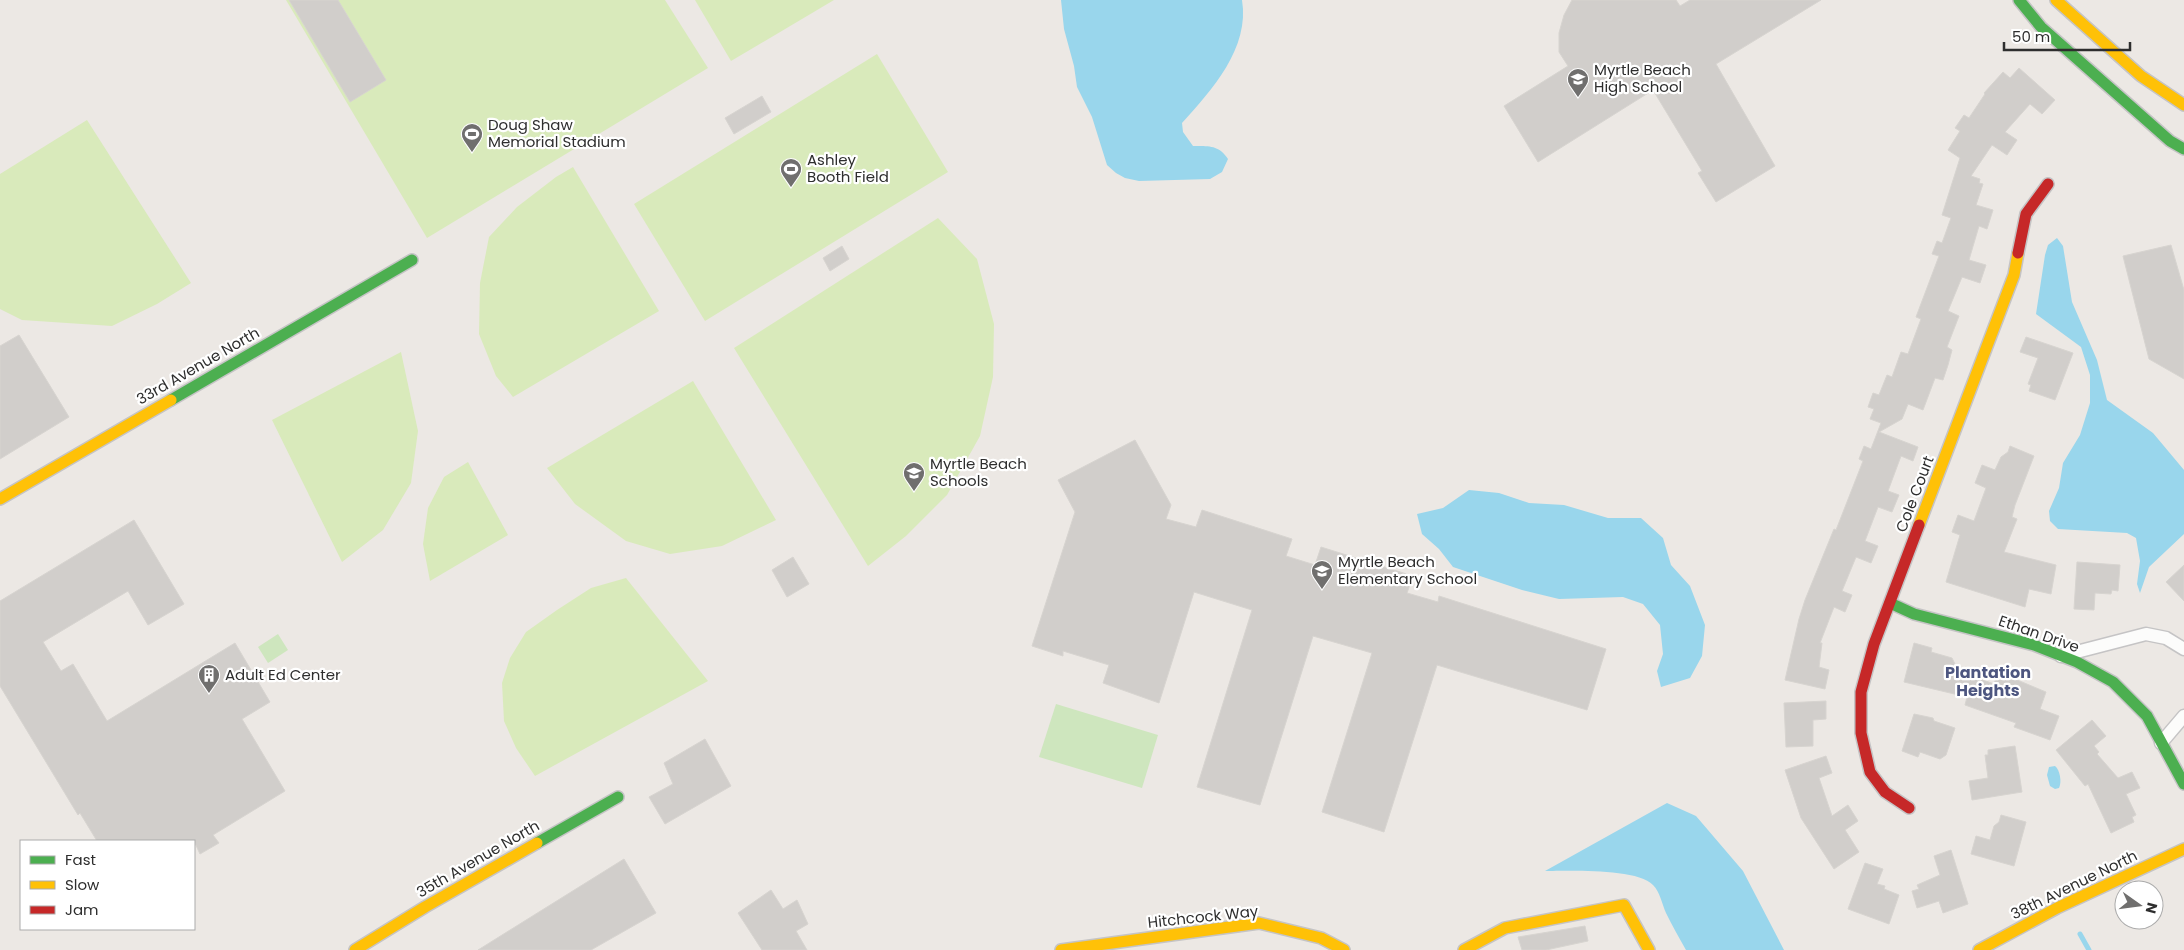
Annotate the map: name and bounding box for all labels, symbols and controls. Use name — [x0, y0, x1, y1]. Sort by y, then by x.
scale bar — [2004, 20, 2130, 52]
text: 50 m — [2012, 26, 2050, 47]
place label: Myrtle Beach High School — [1594, 59, 1691, 97]
school or university icon: Myrtle Beach High School — [1566, 67, 1590, 98]
place label: Doug Shaw Memorial Stadium — [488, 114, 626, 152]
sports icon: Doug Shaw Memorial Stadium — [460, 122, 484, 153]
place label: Ashley Booth Field — [807, 149, 889, 187]
sports icon: Ashley Booth Field — [779, 157, 803, 188]
street label: 33rd Avenue North — [133, 322, 263, 409]
place label: Myrtle Beach Schools — [930, 453, 1027, 491]
street label: Cole Court — [1890, 453, 1939, 535]
school or university icon: Myrtle Beach Schools — [902, 461, 926, 492]
place label: Myrtle Beach Elementary School — [1338, 551, 1477, 589]
school or university icon: Myrtle Beach Elementary School — [1310, 559, 1334, 590]
street label: Ethan Drive — [1996, 610, 2082, 657]
district label: Plantation Heights — [1945, 661, 2031, 702]
building icon: Adult Ed Center — [197, 663, 221, 694]
place label: Adult Ed Center — [225, 664, 341, 685]
street label: 35th Avenue North — [413, 815, 543, 902]
legend — [20, 840, 195, 930]
street label: 38th Avenue North — [2007, 845, 2141, 924]
text: Fast — [65, 849, 96, 870]
text: Slow — [65, 874, 100, 895]
north arrow — [2114, 880, 2164, 930]
text: Jam — [65, 899, 99, 920]
street label: Hitchcock Way — [1147, 900, 1260, 933]
text: N — [2141, 901, 2163, 916]

